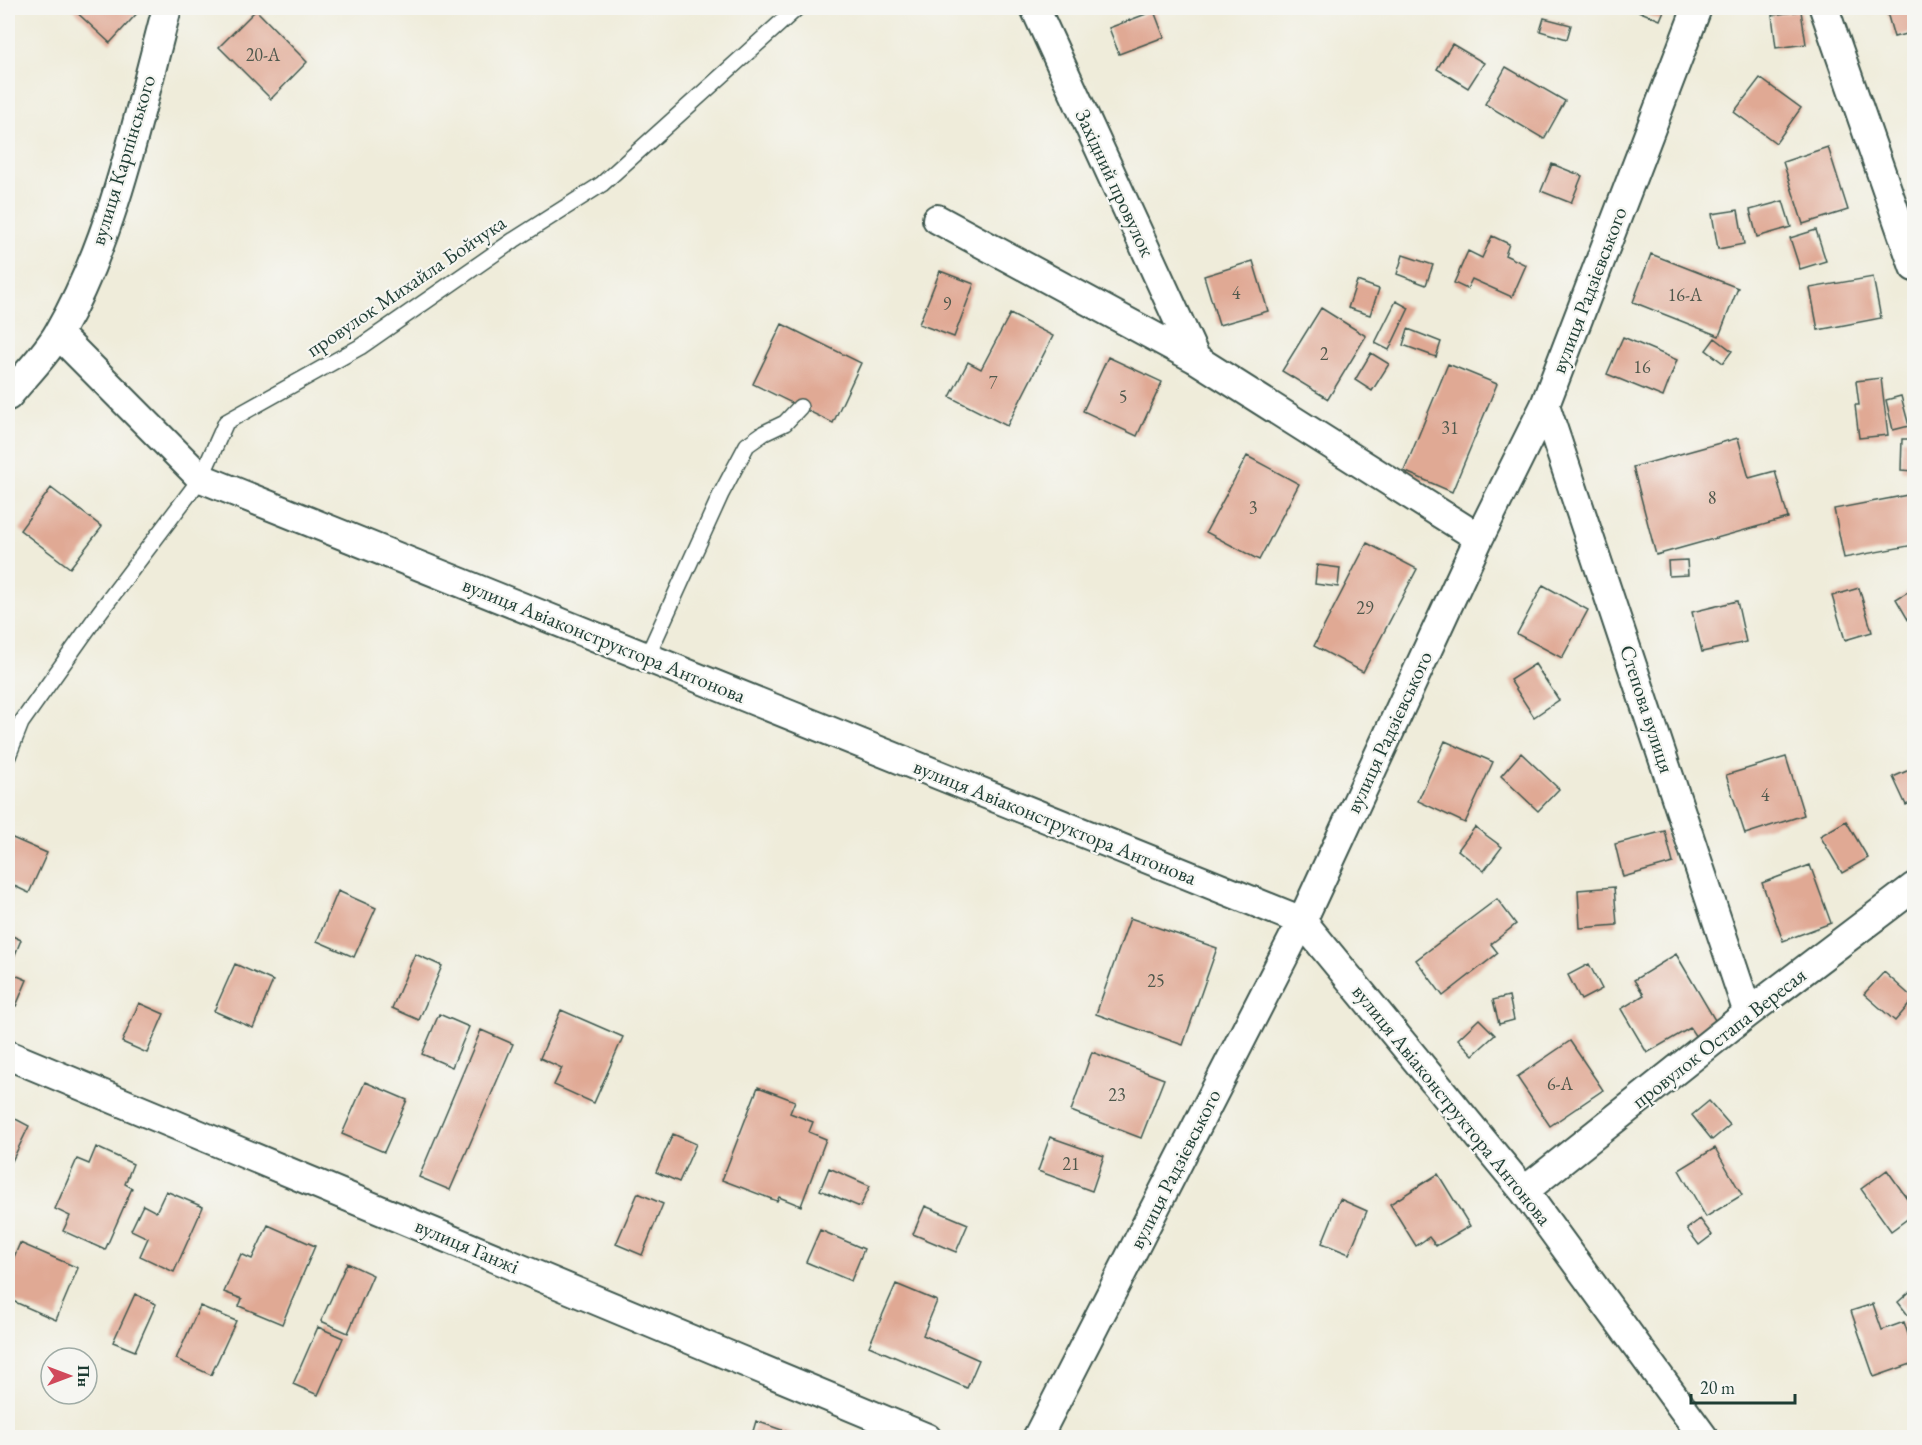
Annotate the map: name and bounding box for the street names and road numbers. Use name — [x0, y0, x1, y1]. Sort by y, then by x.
street label: вулиця Карпінського — [84, 71, 161, 248]
street label: Західний провулок — [1069, 105, 1161, 261]
street label: вулиця Радзієвського — [1544, 203, 1633, 377]
street label: провулок Михайла Бойчука — [301, 208, 511, 363]
street label: вулиця Авіаконструктора Антонова — [459, 570, 750, 709]
street label: Степова вулиця — [1614, 642, 1681, 776]
street label: вулиця Радзієвського — [1339, 646, 1438, 817]
street label: вулиця Авіаконструктора Антонова — [910, 752, 1201, 891]
street label: провулок Остапа Вересая — [1626, 961, 1811, 1114]
street label: вулиця Авіаконструктора Антонова — [1347, 979, 1559, 1231]
street label: вулиця Радзієвського — [1123, 1084, 1227, 1253]
street label: вулиця Ганжі — [411, 1212, 523, 1280]

